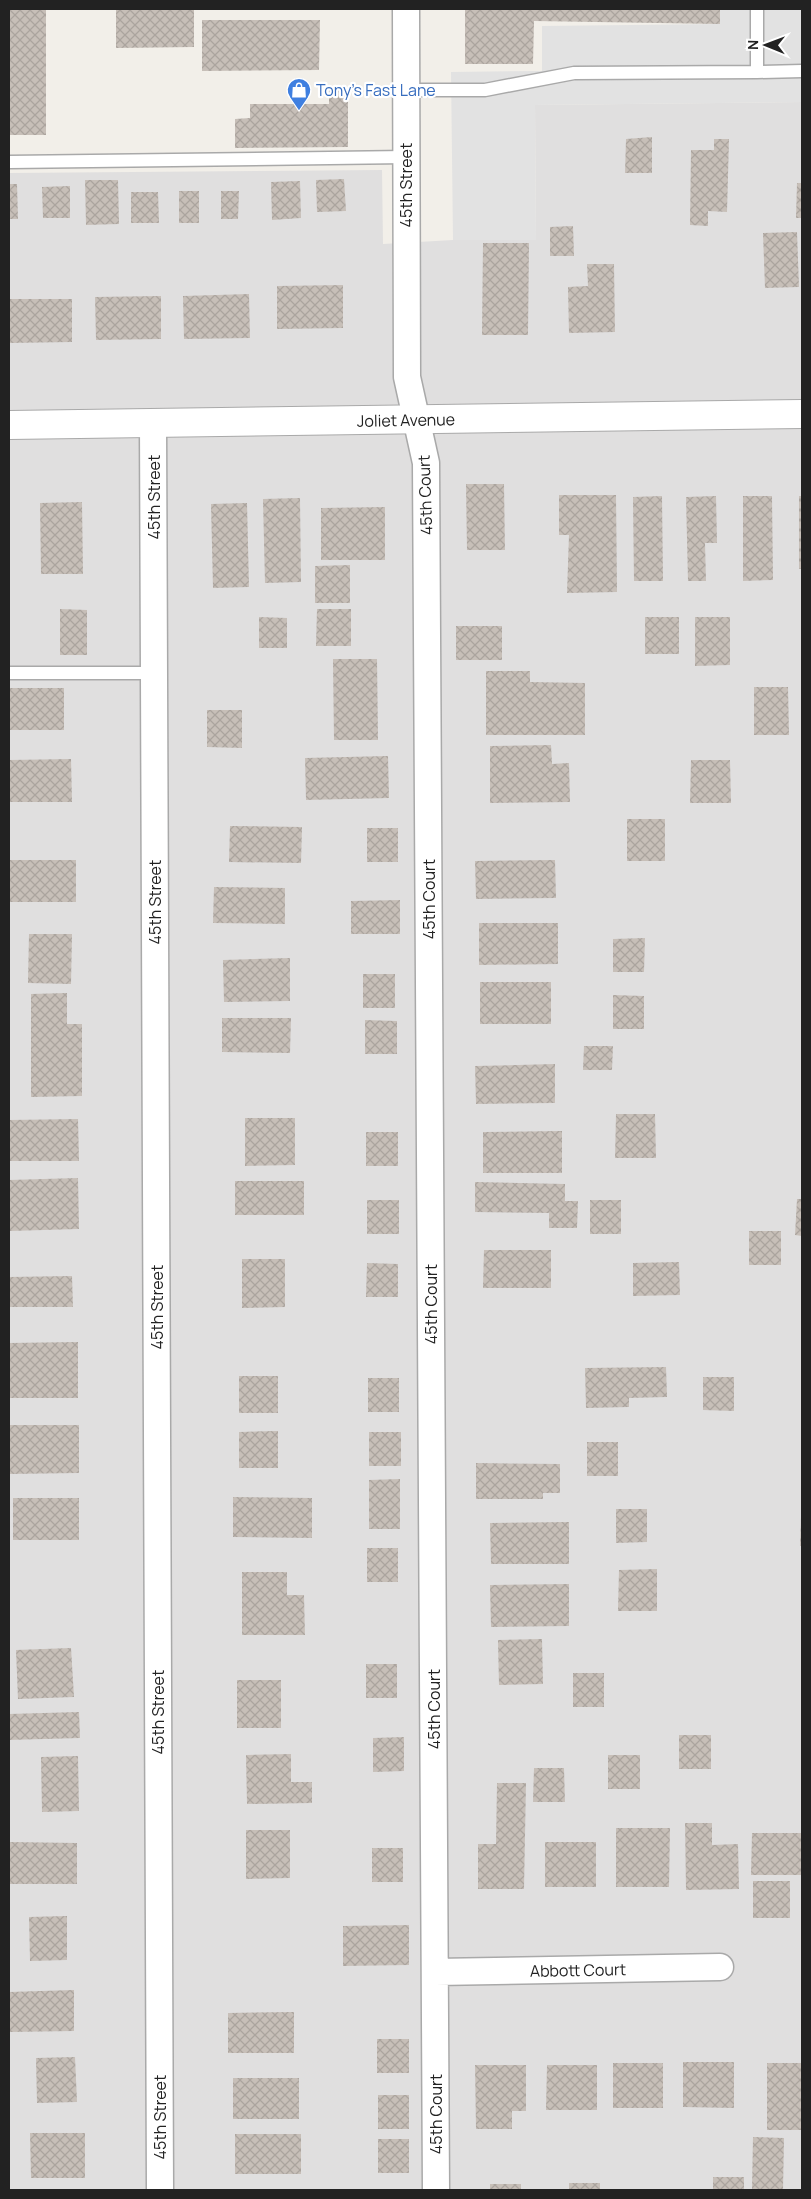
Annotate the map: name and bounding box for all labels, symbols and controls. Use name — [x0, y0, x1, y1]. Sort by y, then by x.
north arrow — [741, 20, 791, 70]
text: N — [743, 40, 762, 50]
shop icon: Tony's Fast Lane — [286, 77, 312, 111]
place label: Tony's Fast Lane — [316, 79, 436, 101]
street label: 45th Street — [395, 143, 417, 227]
street label: Joliet Avenue — [357, 408, 455, 432]
street label: 45th Court — [413, 454, 437, 536]
street label: 45th Street — [143, 455, 165, 539]
street label: 45th Court — [418, 859, 440, 939]
street label: 45th Street — [144, 860, 166, 944]
street label: 45th Court — [420, 1264, 442, 1344]
street label: 45th Street — [146, 1265, 168, 1349]
street label: 45th Court — [423, 1669, 445, 1749]
street label: 45th Street — [147, 1670, 169, 1754]
street label: Abbott Court — [530, 1958, 626, 1982]
street label: 45th Court — [425, 2074, 447, 2154]
street label: 45th Street — [149, 2075, 171, 2159]

